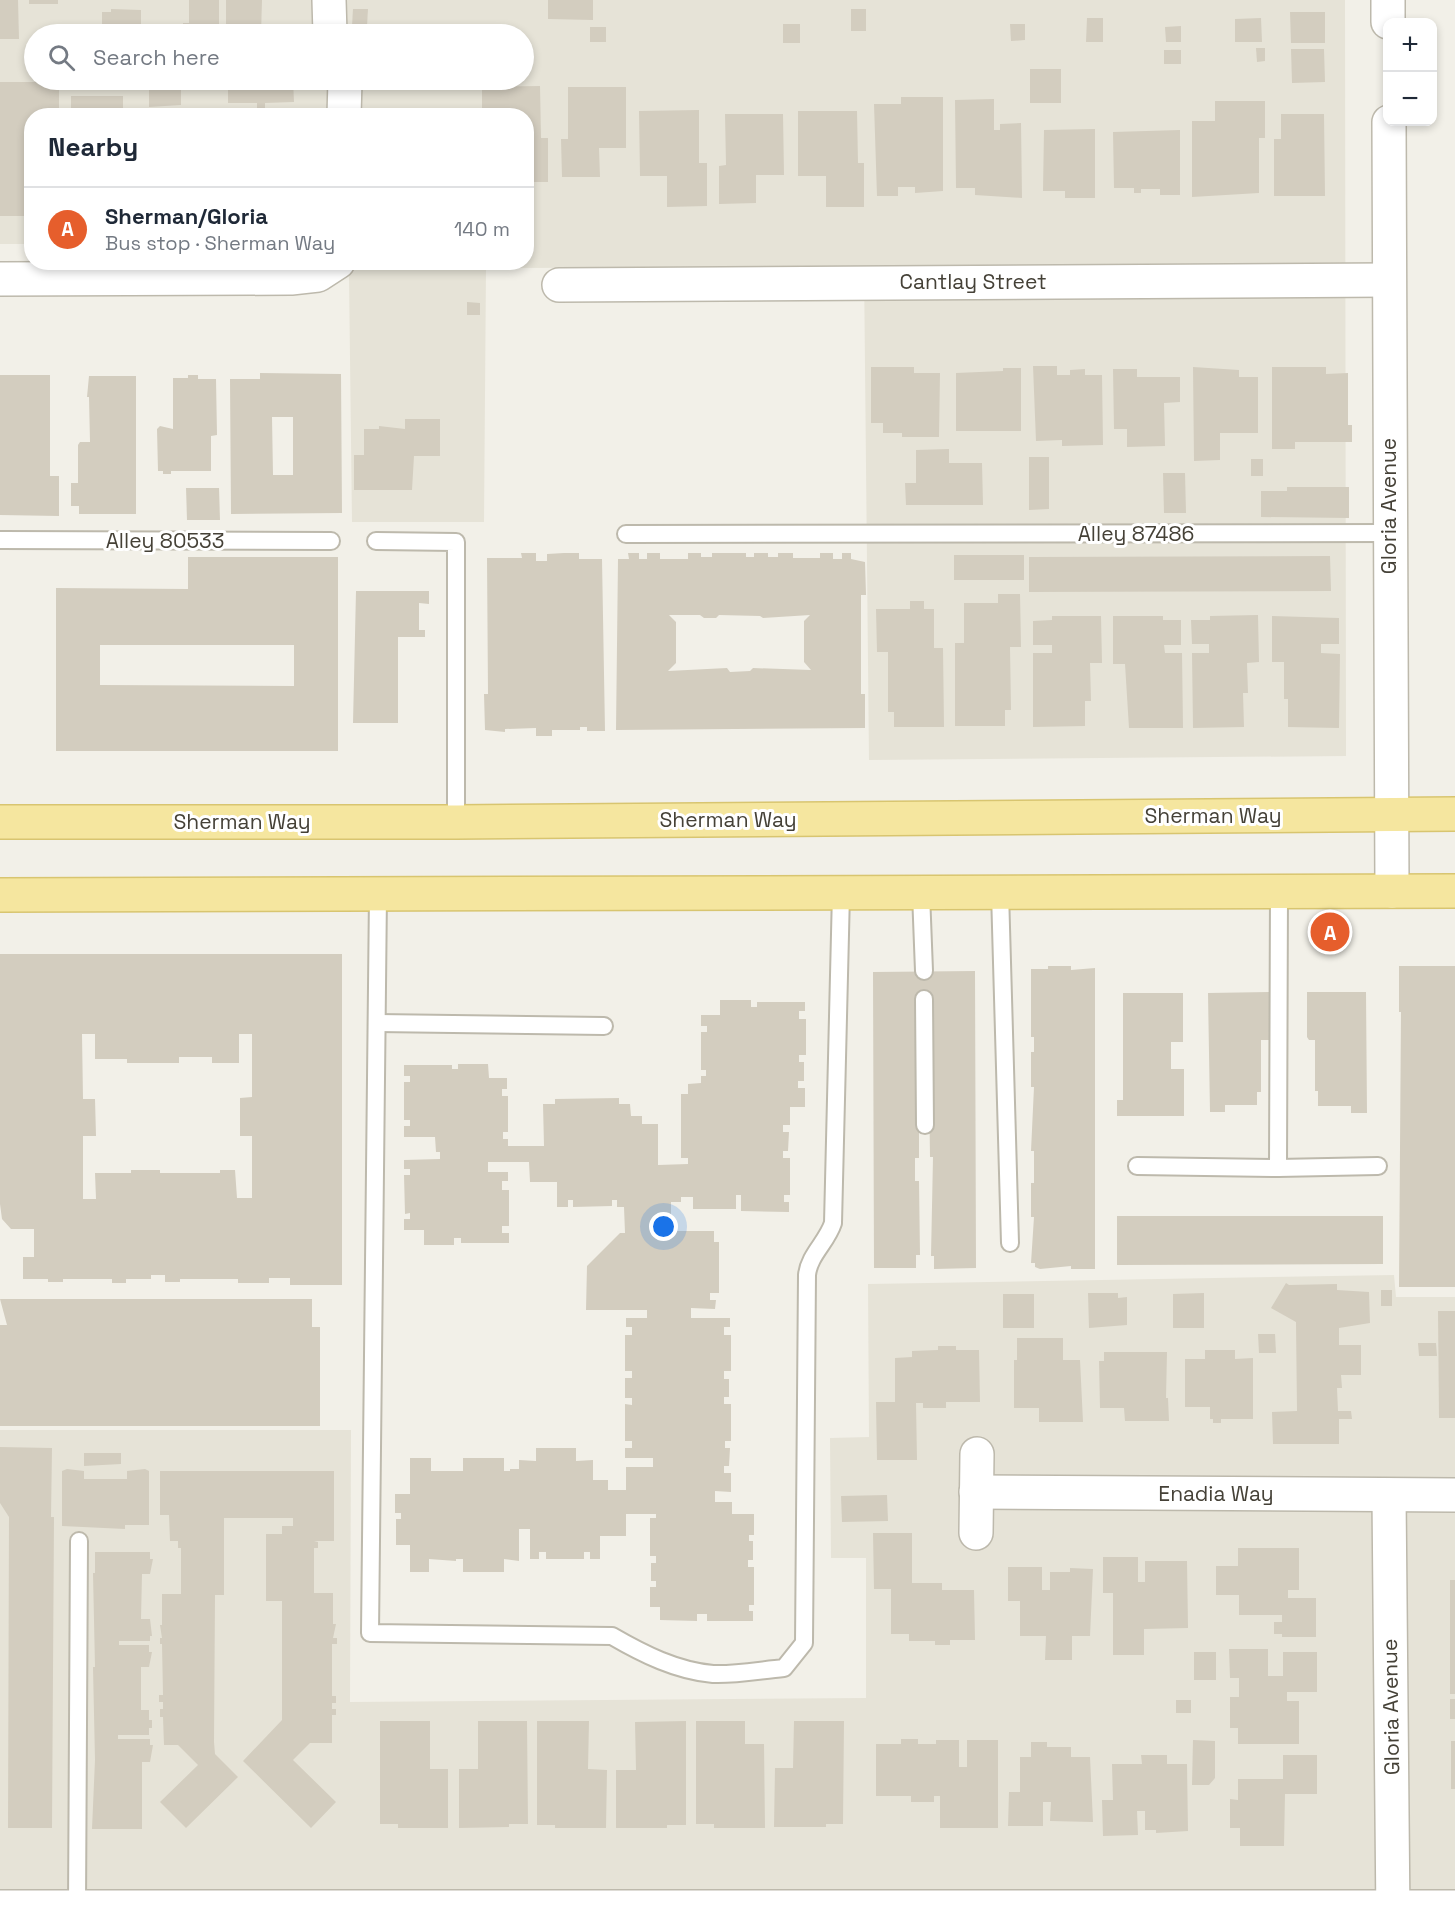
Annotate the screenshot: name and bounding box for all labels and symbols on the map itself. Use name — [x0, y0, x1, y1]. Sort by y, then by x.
street label: Cantlay Street — [899, 268, 1047, 295]
street label: Gloria Avenue — [1375, 438, 1402, 574]
street label: Alley 87486 — [1078, 520, 1194, 547]
street label: Alley 80533 — [106, 527, 224, 554]
street label: Sherman Way — [1144, 802, 1282, 829]
street label: Sherman Way — [659, 806, 797, 833]
street label: Sherman Way — [173, 808, 311, 835]
pin: A — [1310, 910, 1350, 954]
your location — [649, 1212, 678, 1241]
street label: Enadia Way — [1158, 1480, 1274, 1507]
street label: Gloria Avenue — [1376, 1639, 1405, 1775]

